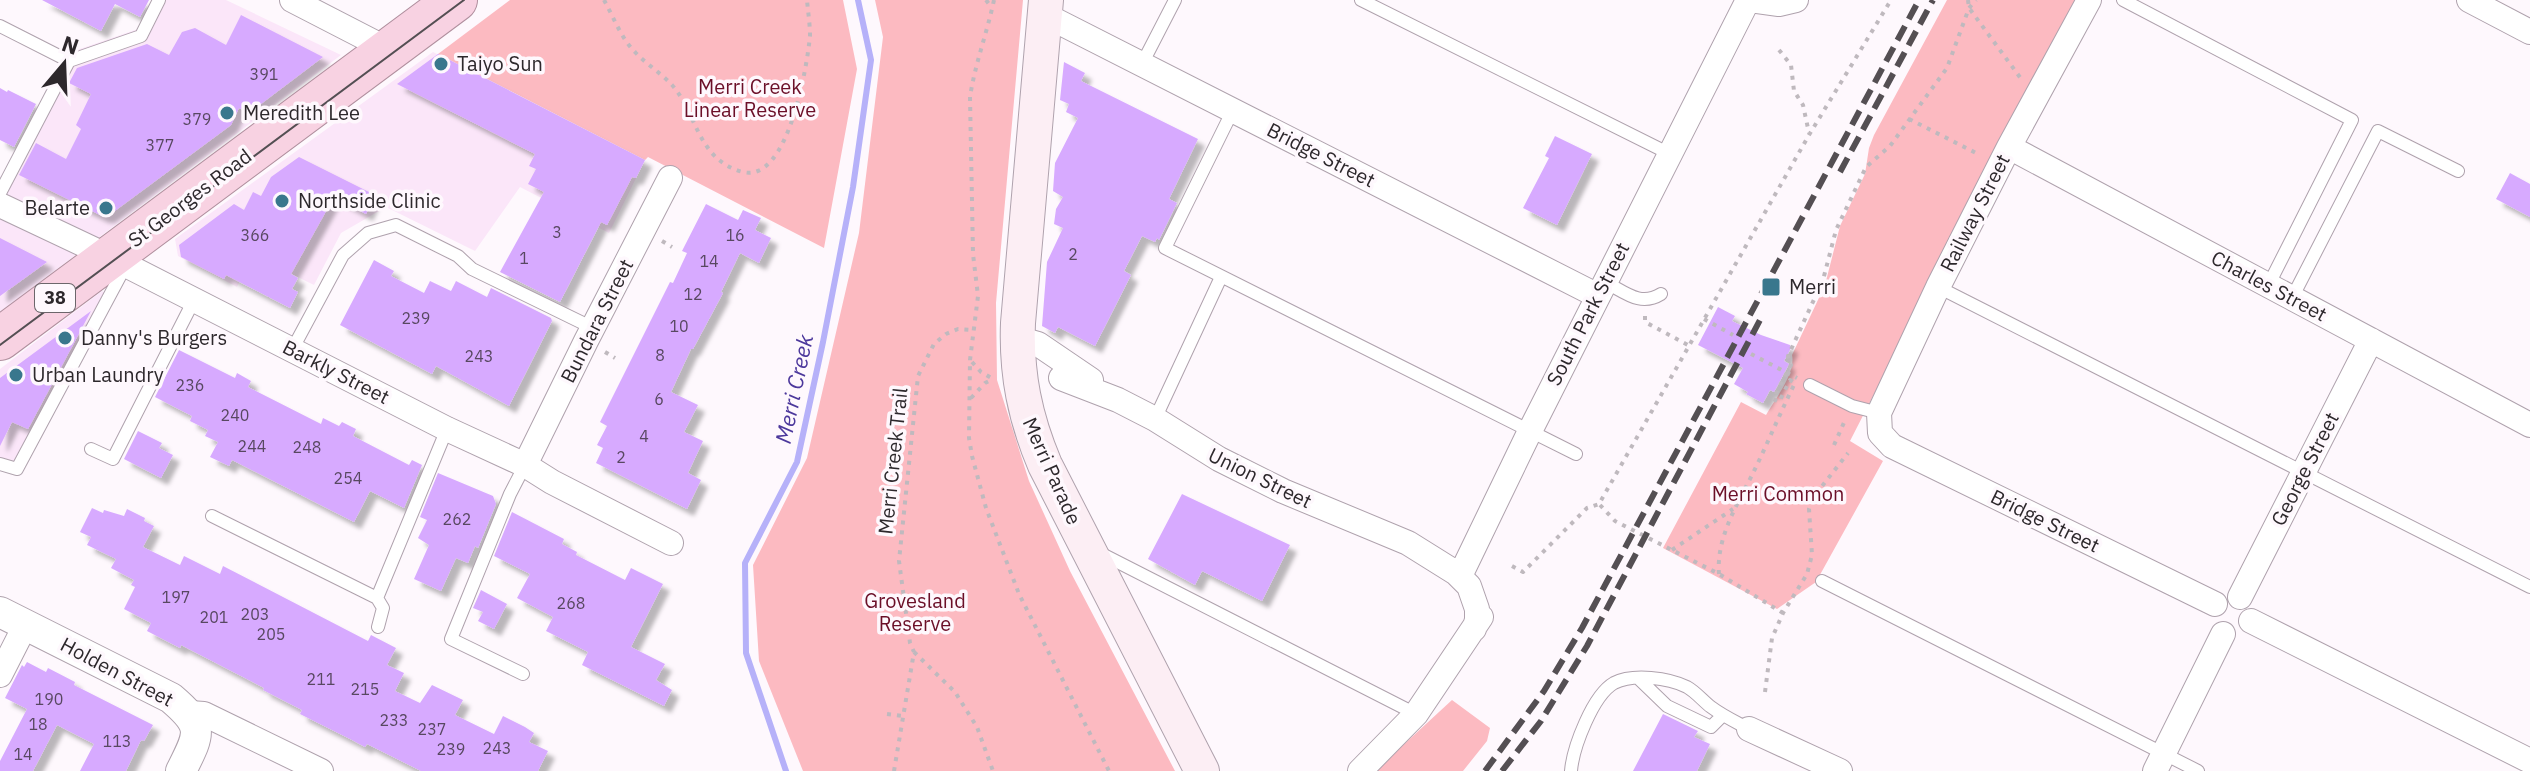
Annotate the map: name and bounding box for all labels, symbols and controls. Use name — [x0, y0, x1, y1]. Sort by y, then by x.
north arrow — [24, 24, 104, 104]
text: N — [58, 28, 83, 61]
place label: Taiyo Sun — [457, 50, 543, 77]
marker: Taiyo Sun — [432, 55, 450, 73]
house number: 391 — [250, 64, 278, 84]
park label: Merri Creek Linear Reserve — [684, 73, 816, 123]
place label: Meredith Lee — [243, 99, 360, 126]
marker: Meredith Lee — [218, 104, 236, 122]
house number: 379 — [183, 109, 211, 129]
street label: Bridge Street — [1263, 116, 1380, 193]
house number: 377 — [146, 135, 174, 155]
street label: St Georges Road — [122, 142, 257, 253]
street label: Railway Street — [1933, 149, 2016, 276]
place label: Northside Clinic — [298, 187, 440, 214]
marker: Northside Clinic — [273, 192, 291, 210]
place label: Belarte — [25, 194, 90, 221]
marker: Belarte — [97, 199, 115, 217]
house number: 3 — [552, 222, 562, 242]
house number: 366 — [241, 225, 269, 245]
house number: 16 — [725, 225, 745, 245]
street label: South Park Street — [1540, 238, 1635, 390]
house number: 2 — [1068, 244, 1078, 264]
street label: Charles Street — [2207, 244, 2332, 327]
house number: 1 — [519, 248, 529, 268]
house number: 14 — [699, 251, 719, 271]
street label: Bundara Street — [554, 254, 639, 387]
place label: Merri — [1789, 273, 1836, 300]
marker: Merri — [1760, 276, 1782, 298]
road number: 38 — [35, 284, 75, 312]
house number: 12 — [683, 284, 703, 304]
house number: 239 — [402, 308, 430, 328]
house number: 10 — [669, 316, 689, 336]
place label: Danny's Burgers — [81, 324, 227, 351]
marker: Danny's Burgers — [56, 329, 74, 347]
water label: Merri Creek — [768, 331, 819, 446]
street label: Barkly Street — [278, 333, 394, 410]
house number: 8 — [655, 345, 665, 365]
house number: 243 — [465, 346, 493, 366]
place label: Urban Laundry — [32, 361, 164, 388]
marker: Urban Laundry — [7, 366, 25, 384]
house number: 236 — [176, 375, 204, 395]
street label: Merri Creek Trail — [871, 386, 914, 536]
house number: 6 — [654, 389, 664, 409]
house number: 240 — [221, 405, 249, 425]
street label: George Street — [2264, 407, 2345, 530]
street label: Merri Parade — [1017, 413, 1088, 529]
house number: 4 — [639, 426, 649, 446]
house number: 244 — [238, 436, 266, 456]
house number: 248 — [293, 437, 321, 457]
street label: Union Street — [1204, 441, 1316, 514]
house number: 2 — [616, 447, 626, 467]
house number: 254 — [334, 468, 362, 488]
park label: Merri Common — [1712, 480, 1844, 507]
street label: Bridge Street — [1986, 483, 2104, 559]
house number: 262 — [443, 509, 471, 529]
house number: 197 — [162, 587, 190, 607]
park label: Grovesland Reserve — [864, 587, 966, 637]
house number: 268 — [557, 593, 585, 613]
house number: 203 — [241, 604, 269, 624]
house number: 201 — [200, 607, 228, 627]
house number: 205 — [257, 624, 285, 644]
street label: Holden Street — [56, 630, 178, 713]
house number: 211 — [307, 669, 335, 689]
house number: 215 — [351, 679, 379, 699]
house number: 190 — [35, 689, 63, 709]
house number: 233 — [380, 710, 408, 730]
house number: 18 — [28, 714, 48, 734]
house number: 237 — [418, 719, 446, 739]
house number: 113 — [103, 731, 131, 751]
house number: 243 — [483, 738, 511, 758]
house number: 239 — [437, 739, 465, 759]
house number: 14 — [13, 744, 33, 764]

